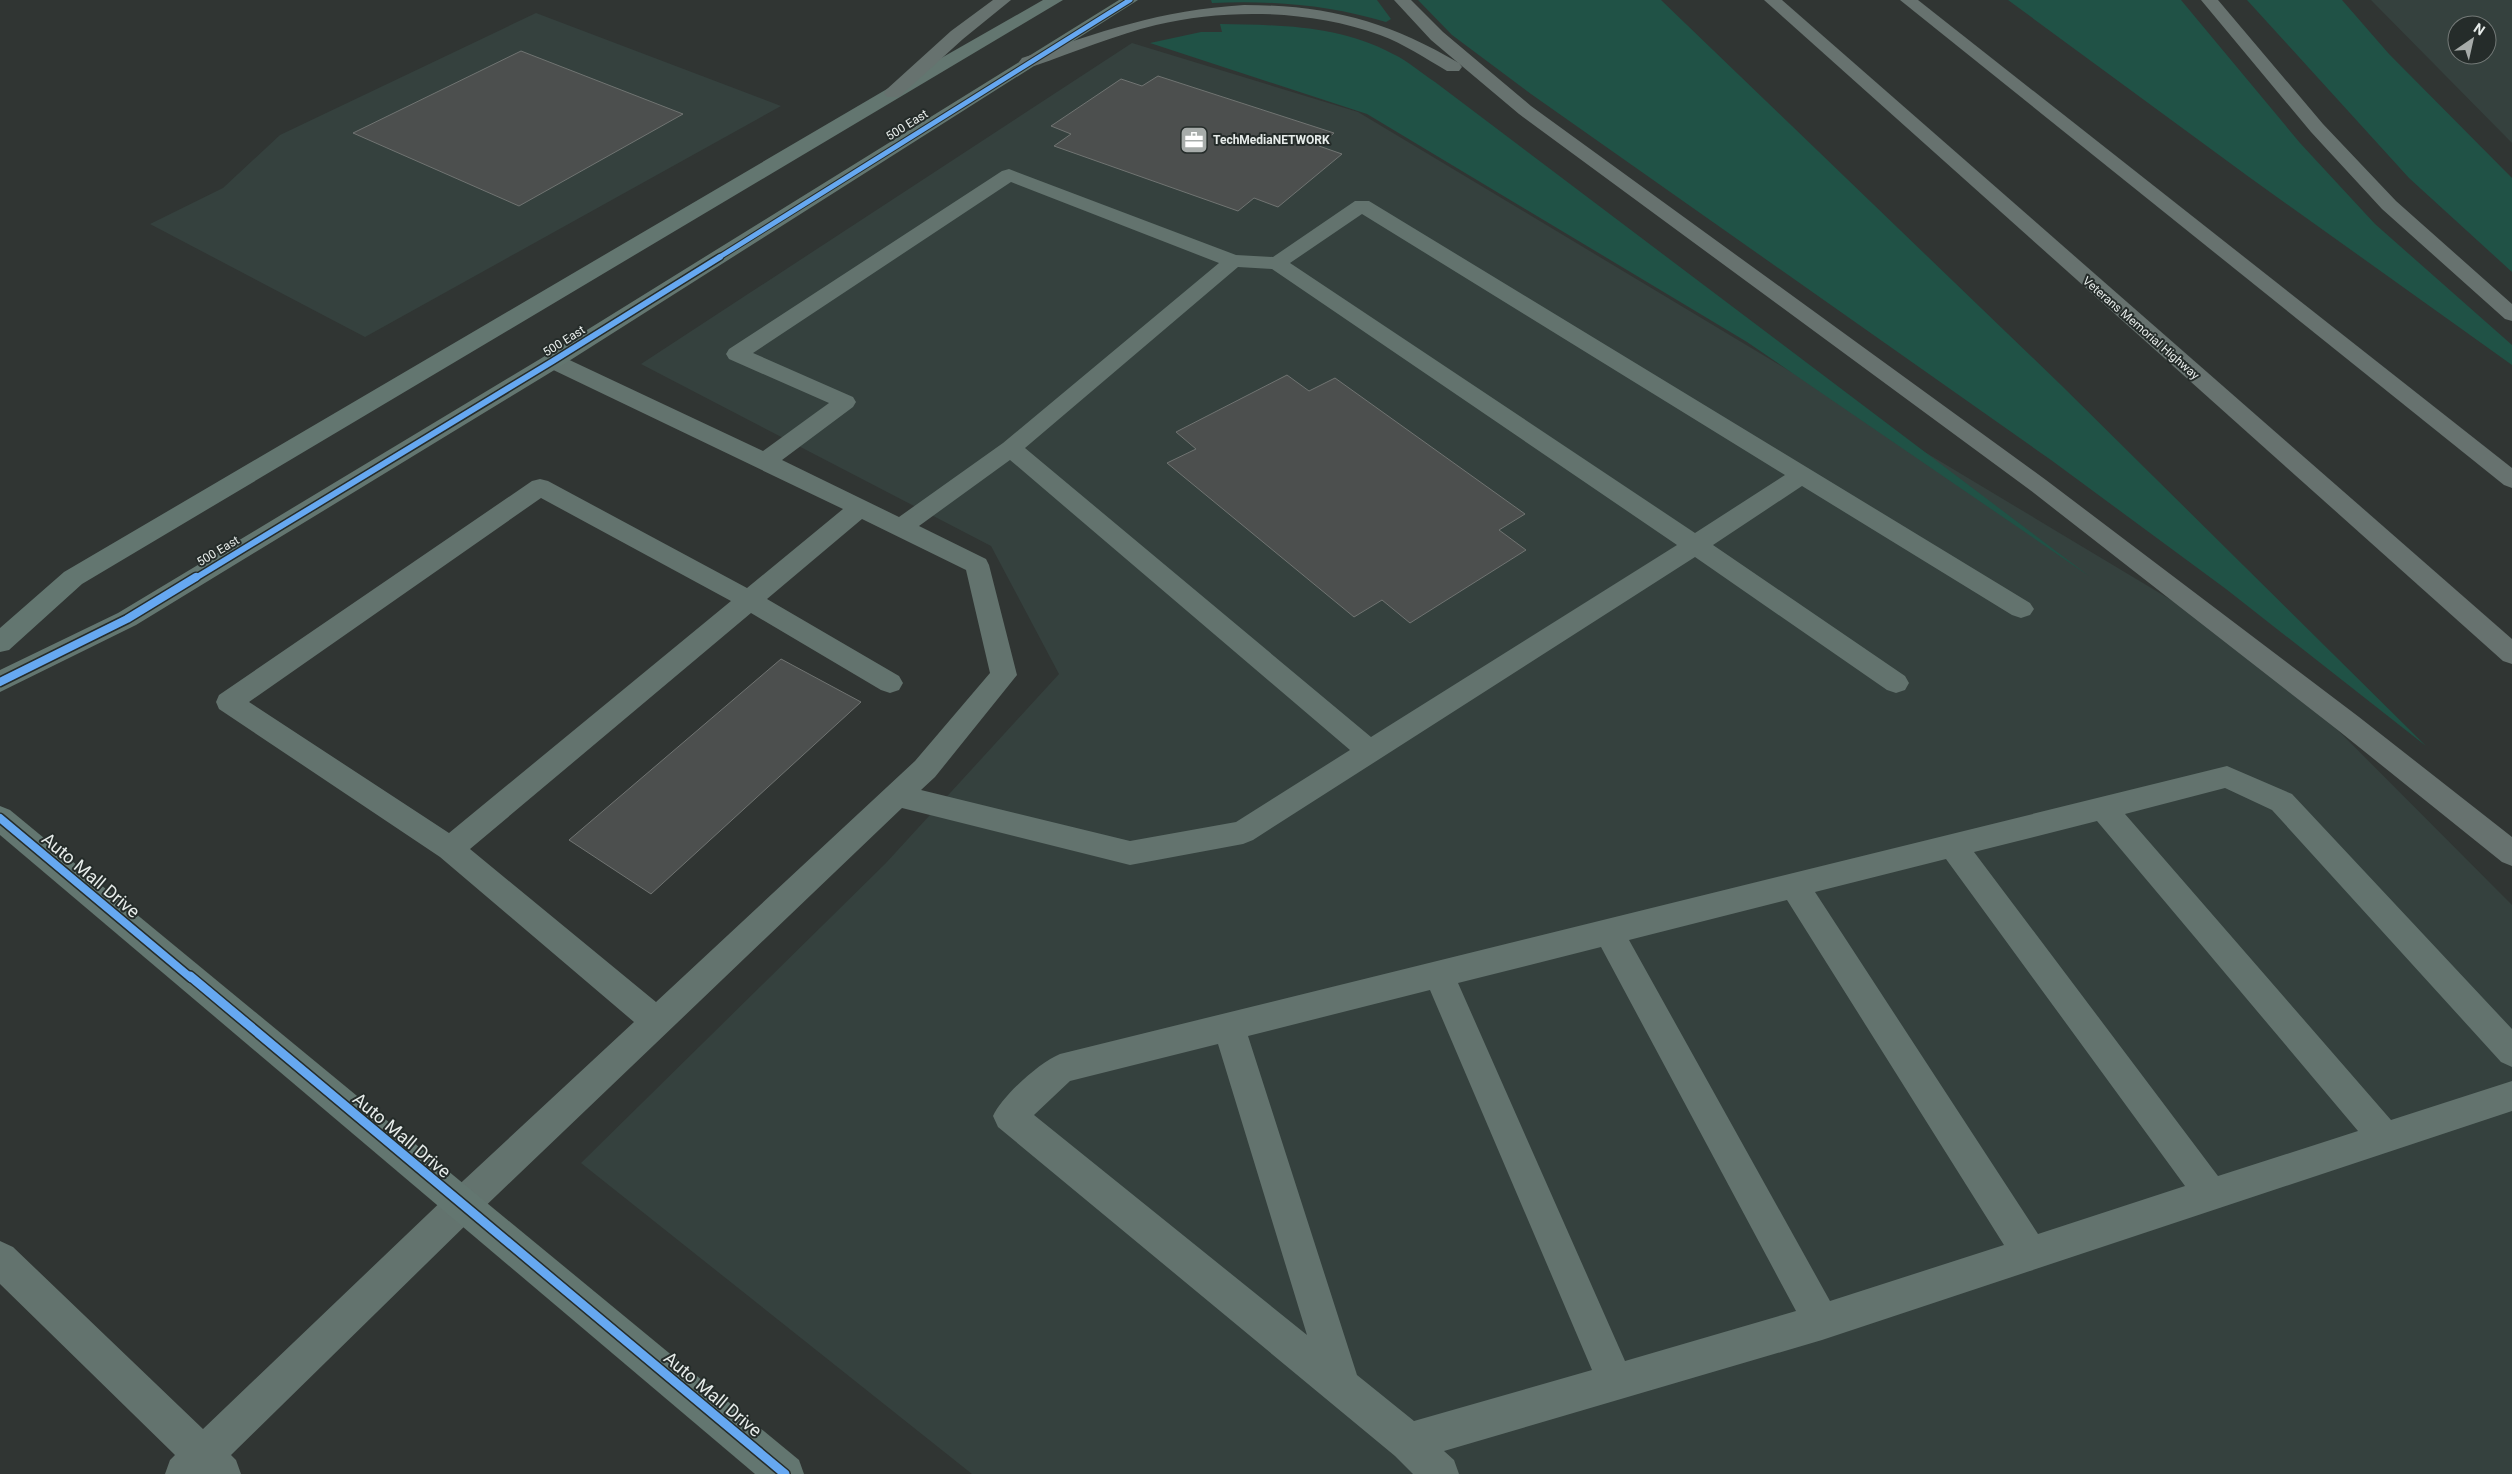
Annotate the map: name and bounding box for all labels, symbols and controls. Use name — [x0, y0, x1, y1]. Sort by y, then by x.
north arrow — [2447, 15, 2497, 65]
text: N — [2471, 20, 2488, 39]
street label: 500 East — [883, 107, 931, 143]
office icon: TechMediaNETWORK — [1179, 125, 1209, 155]
place label: TechMediaNETWORK — [1213, 133, 1330, 147]
street label: Veterans Memorial Highway — [2080, 274, 2202, 383]
street label: 500 East — [540, 323, 588, 359]
street label: 500 East — [194, 533, 242, 569]
street label: Auto Mall Drive — [38, 828, 144, 922]
street label: Auto Mall Drive — [349, 1088, 455, 1182]
street label: Auto Mall Drive — [660, 1347, 766, 1441]

